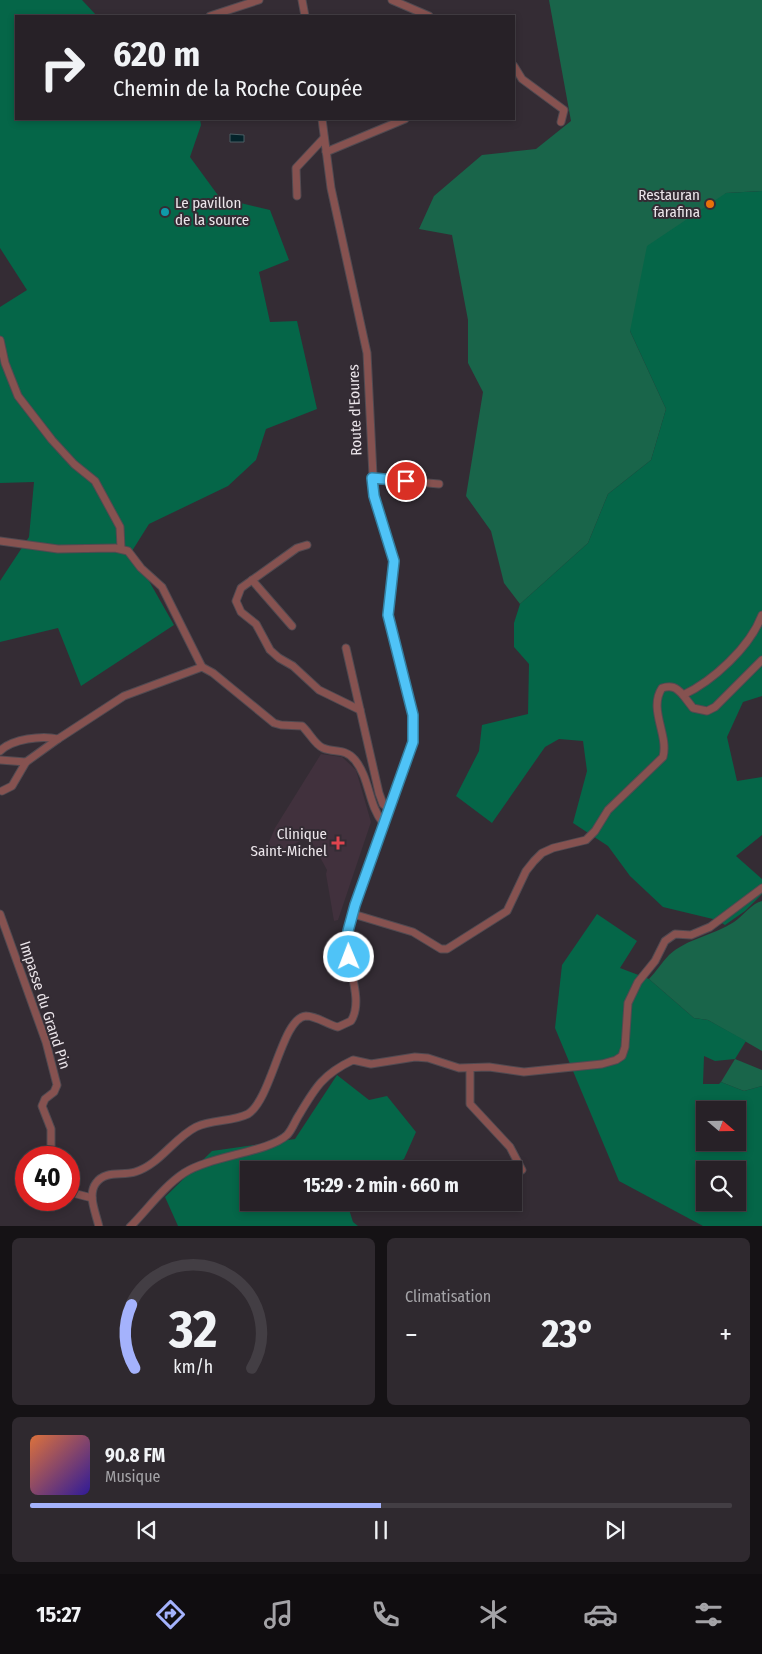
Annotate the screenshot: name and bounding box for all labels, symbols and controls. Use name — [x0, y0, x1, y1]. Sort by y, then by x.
text: 620 m — [113, 33, 200, 75]
icon: right — [30, 35, 95, 100]
text: Chemin de la Roche Coupée — [113, 75, 363, 102]
place label: Restauran farafina — [638, 186, 700, 221]
place label: Le pavillon de la source — [175, 194, 249, 229]
marker: Restauran farafina — [704, 198, 716, 210]
marker: Le pavillon de la source — [159, 206, 171, 218]
street label: Route d'Eoures — [344, 364, 366, 456]
pin — [385, 460, 427, 502]
icon: arrive — [392, 467, 420, 495]
place label: Clinique Saint-Michel — [251, 825, 327, 860]
marker: Clinique Saint-Michel — [331, 836, 345, 850]
position arrow — [322, 930, 374, 982]
street label: Impasse du Grand Pin — [16, 939, 74, 1071]
north arrow — [696, 1101, 746, 1151]
map controls — [696, 1101, 746, 1211]
speed limit sign: 40 — [15, 1146, 80, 1211]
button: search — [696, 1161, 746, 1211]
text: 15:29 · 2 min · 660 m — [303, 1174, 459, 1197]
text: Climatisation — [405, 1287, 491, 1306]
text: 32 — [168, 1298, 218, 1361]
text: 23° — [542, 1311, 595, 1357]
text: − — [405, 1318, 418, 1351]
text: + — [719, 1318, 732, 1351]
text: km/h — [174, 1356, 213, 1378]
text: 90.8 FM — [105, 1444, 165, 1467]
text: Musique — [105, 1467, 160, 1486]
icon: previous — [133, 1516, 161, 1544]
icon: pause — [367, 1516, 395, 1544]
icon: next — [601, 1516, 629, 1544]
icon: directions — [153, 1597, 188, 1632]
icon: music — [261, 1597, 296, 1632]
icon: phone — [368, 1597, 403, 1632]
icon: climate — [476, 1597, 511, 1632]
icon: car — [583, 1597, 618, 1632]
icon: filters — [691, 1597, 726, 1632]
text: 15:27 — [36, 1601, 81, 1628]

